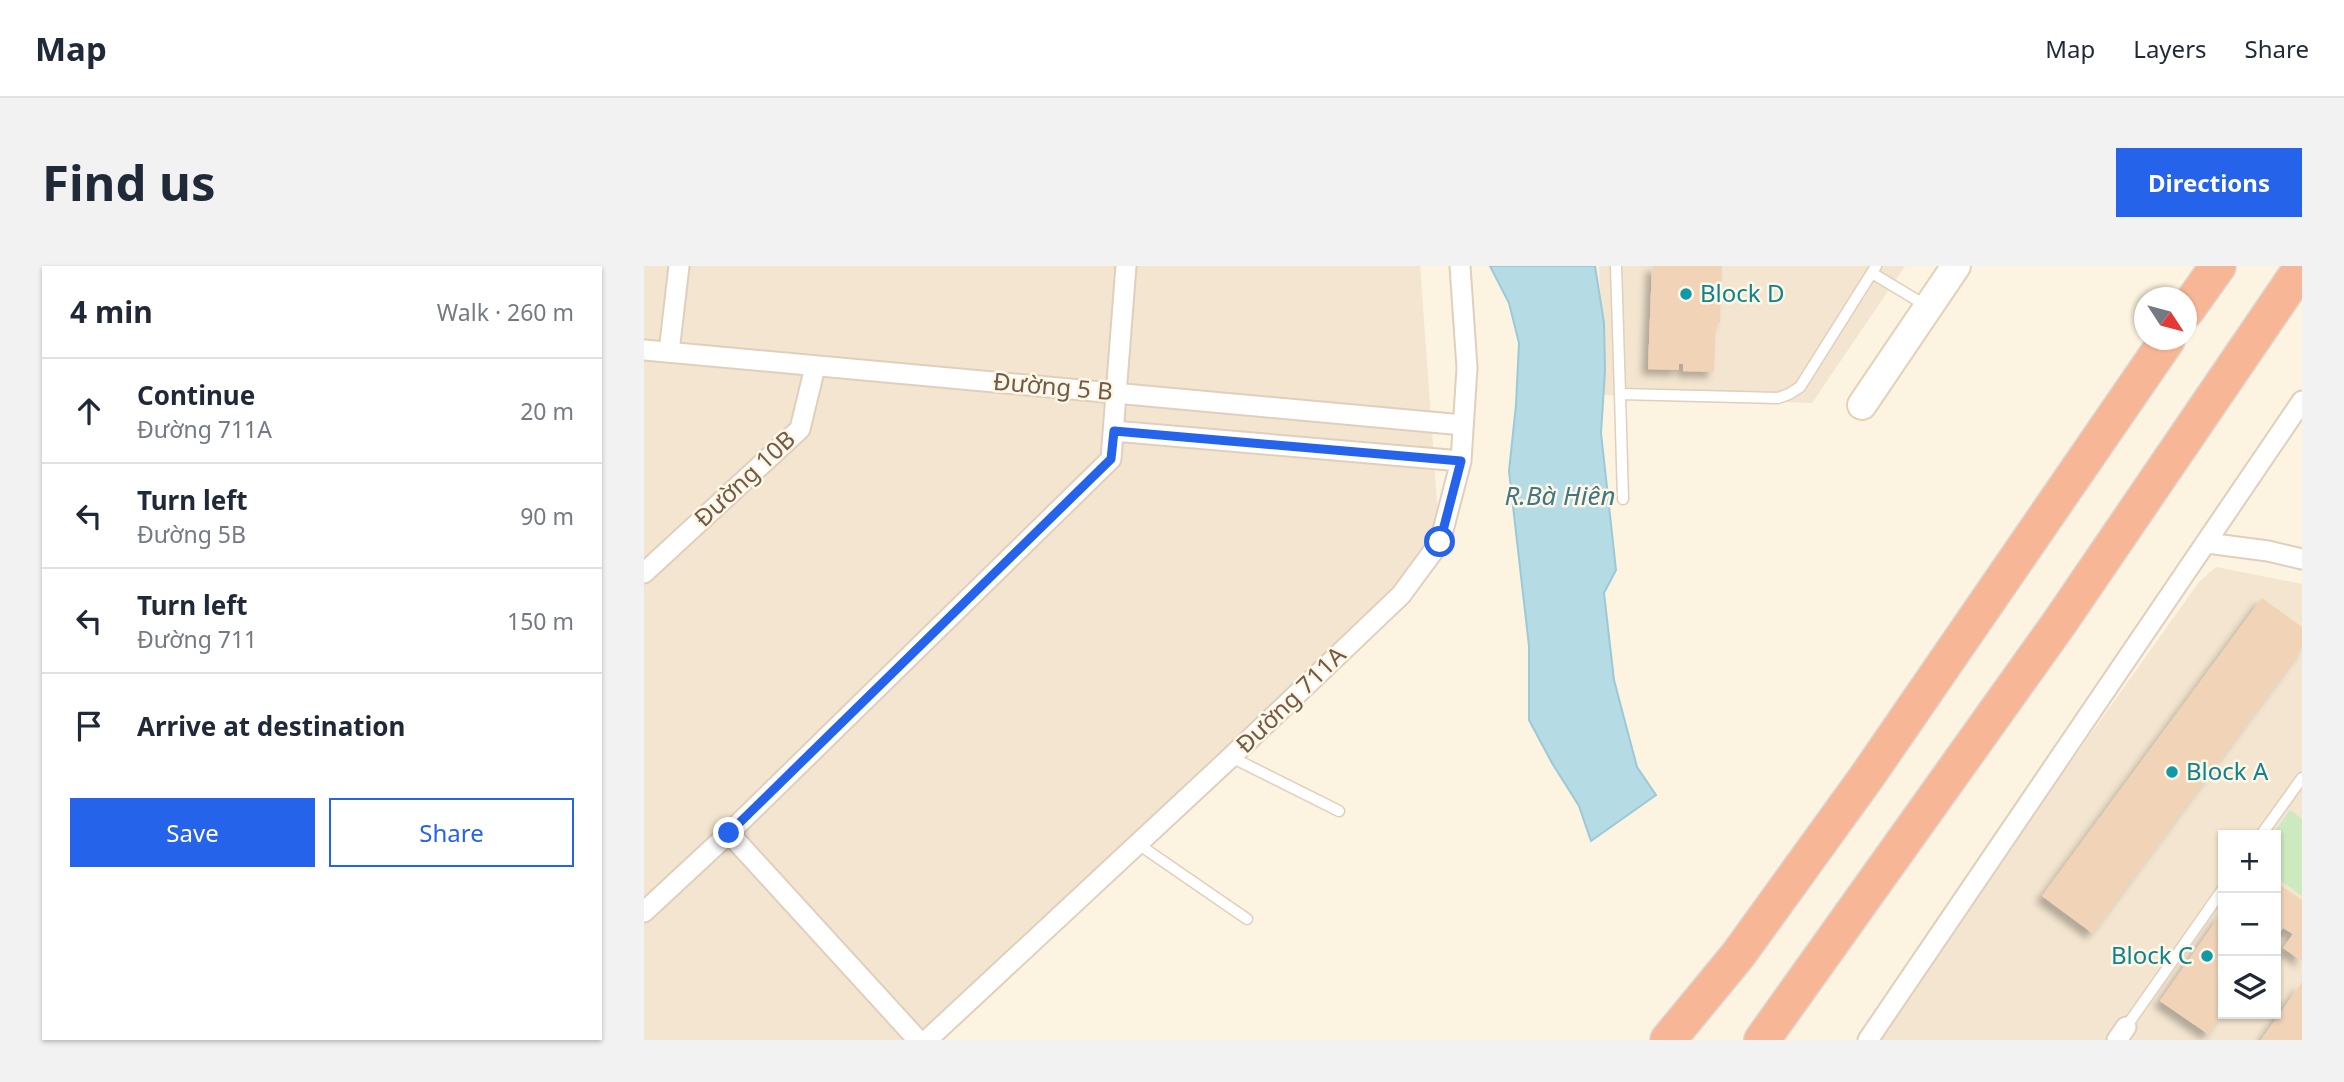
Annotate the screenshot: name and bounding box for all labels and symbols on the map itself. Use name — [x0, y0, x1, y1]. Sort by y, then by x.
place label: Block D — [1700, 276, 1784, 309]
marker: Block D — [1678, 286, 1694, 302]
north arrow — [2134, 287, 2197, 350]
street label: Đường 5 B — [992, 364, 1114, 407]
street label: Đường 10B — [686, 422, 802, 533]
water label: R.Bà Hiên — [1504, 477, 1616, 513]
route start — [1424, 526, 1455, 557]
street label: Đường 711A — [1228, 638, 1353, 760]
place label: Block A — [2186, 754, 2269, 787]
marker: Block A — [2164, 764, 2180, 780]
route end — [713, 817, 744, 848]
place label: Block C — [2111, 938, 2193, 971]
marker: Block C — [2199, 948, 2215, 964]

